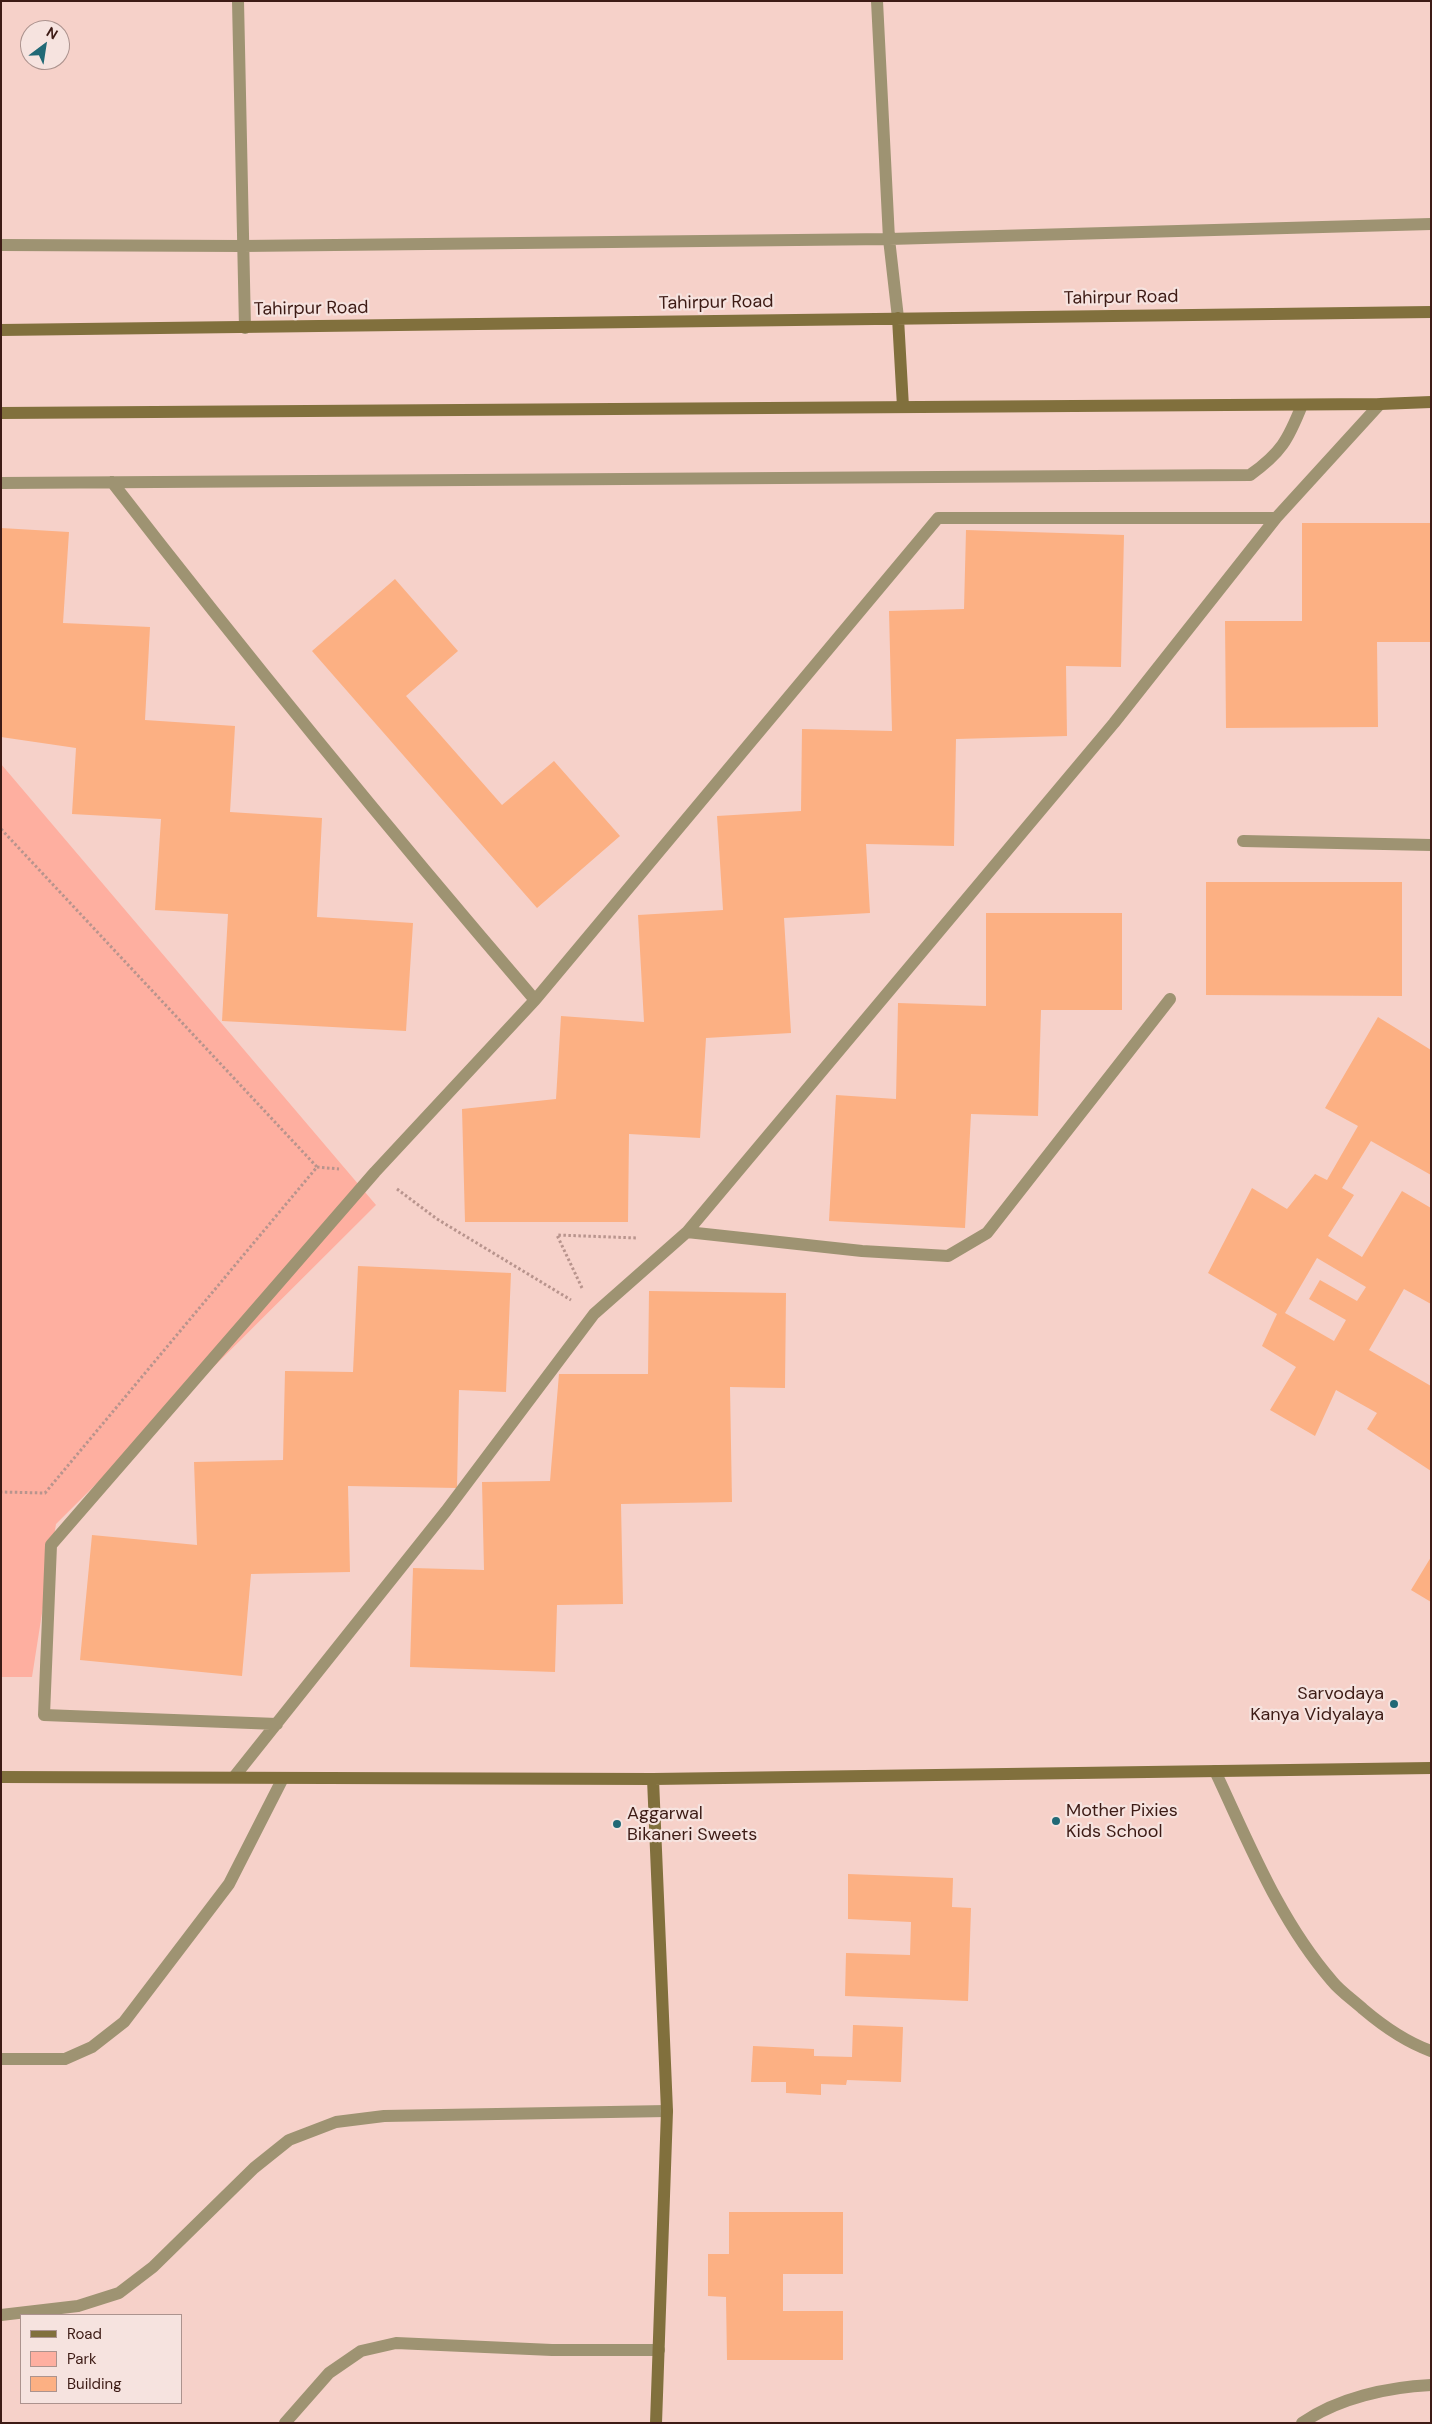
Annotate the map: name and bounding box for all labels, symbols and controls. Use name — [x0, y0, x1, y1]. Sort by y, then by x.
north arrow — [20, 20, 70, 70]
text: N — [43, 23, 61, 43]
street label: Tahirpur Road — [1063, 286, 1179, 310]
street label: Tahirpur Road — [658, 291, 774, 315]
street label: Tahirpur Road — [253, 297, 369, 321]
place label: Sarvodaya Kanya Vidyalaya — [1250, 1683, 1384, 1726]
marker: Sarvodaya Kanya Vidyalaya — [1388, 1698, 1400, 1710]
place label: Mother Pixies Kids School — [1066, 1800, 1178, 1842]
place label: Aggarwal Bikaneri Sweets — [627, 1803, 757, 1846]
marker: Mother Pixies Kids School — [1050, 1815, 1062, 1827]
marker: Aggarwal Bikaneri Sweets — [611, 1818, 623, 1830]
legend — [20, 2314, 182, 2404]
text: Road — [67, 2324, 102, 2344]
text: Park — [67, 2349, 97, 2369]
text: Building — [67, 2374, 122, 2394]

